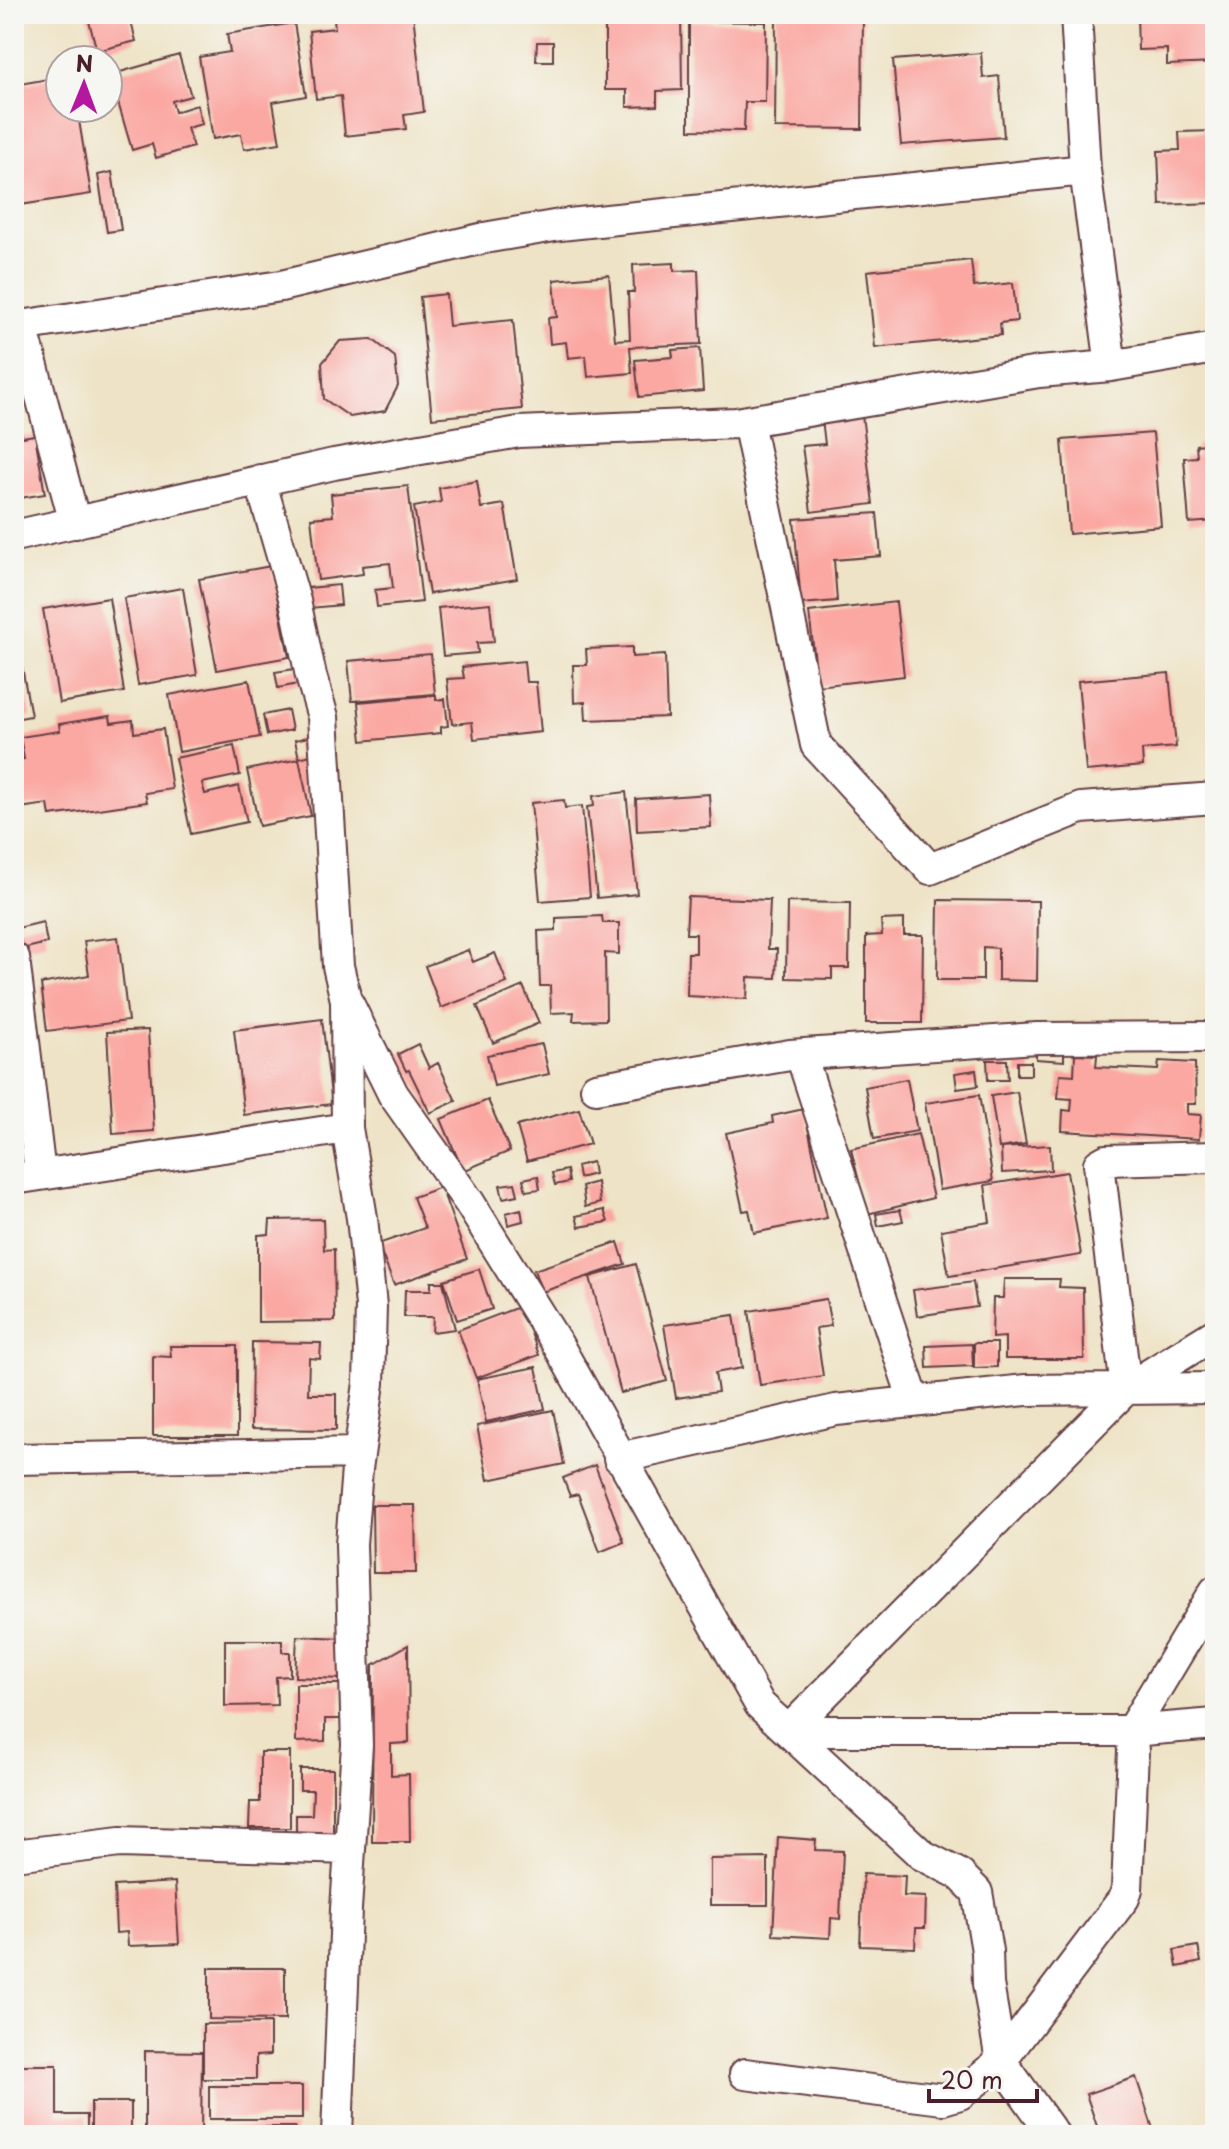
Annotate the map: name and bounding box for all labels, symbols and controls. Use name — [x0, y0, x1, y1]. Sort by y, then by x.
north arrow — [44, 44, 124, 124]
text: N — [75, 46, 93, 79]
scale bar — [929, 2053, 1037, 2103]
text: 20 m — [941, 2061, 1003, 2097]

